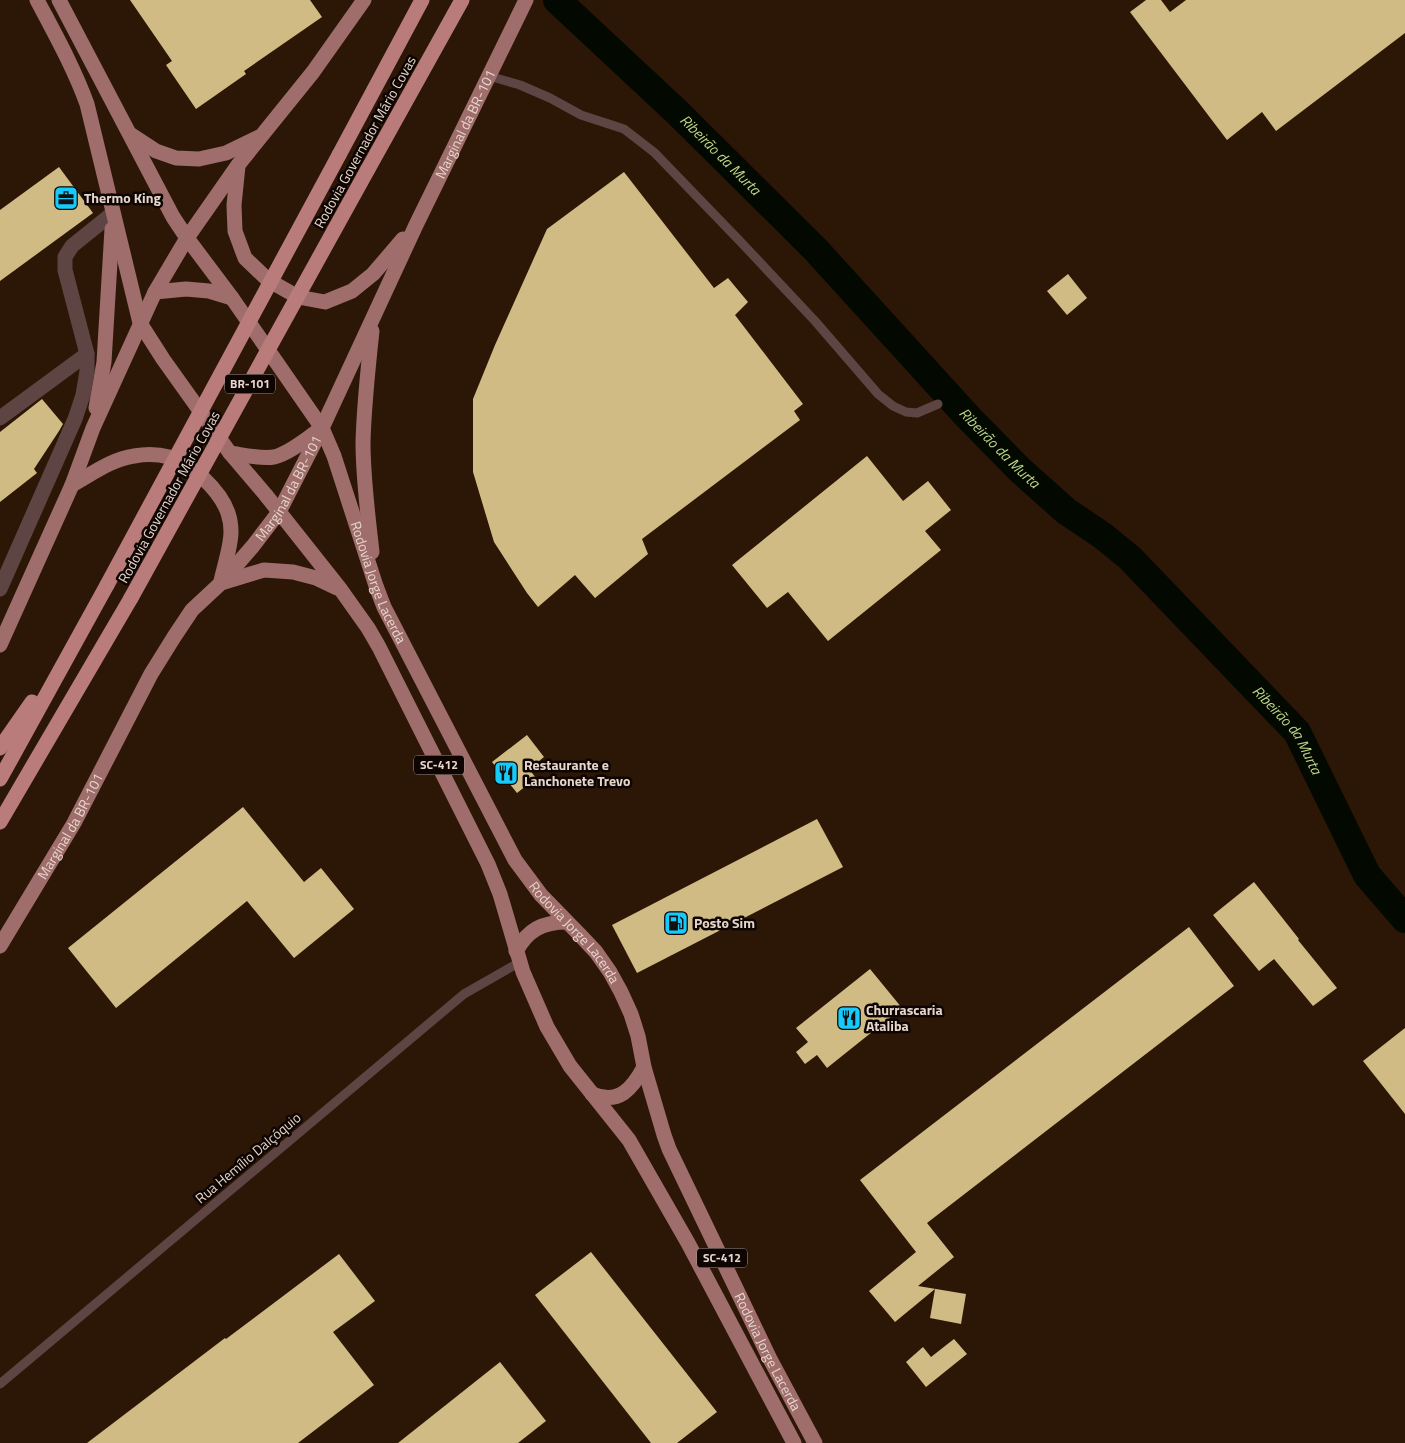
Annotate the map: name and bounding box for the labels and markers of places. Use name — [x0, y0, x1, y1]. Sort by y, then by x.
office icon: Thermo King — [53, 185, 79, 211]
place label: Thermo King — [84, 187, 161, 208]
place label: Restaurante e Lanchonete Trevo — [524, 754, 630, 791]
restaurant icon: Restaurante e Lanchonete Trevo — [493, 760, 519, 786]
fuel station icon: Posto Sim — [663, 910, 689, 936]
place label: Posto Sim — [694, 912, 755, 933]
place label: Churrascaria Ataliba — [866, 999, 943, 1036]
restaurant icon: Churrascaria Ataliba — [836, 1005, 862, 1031]

